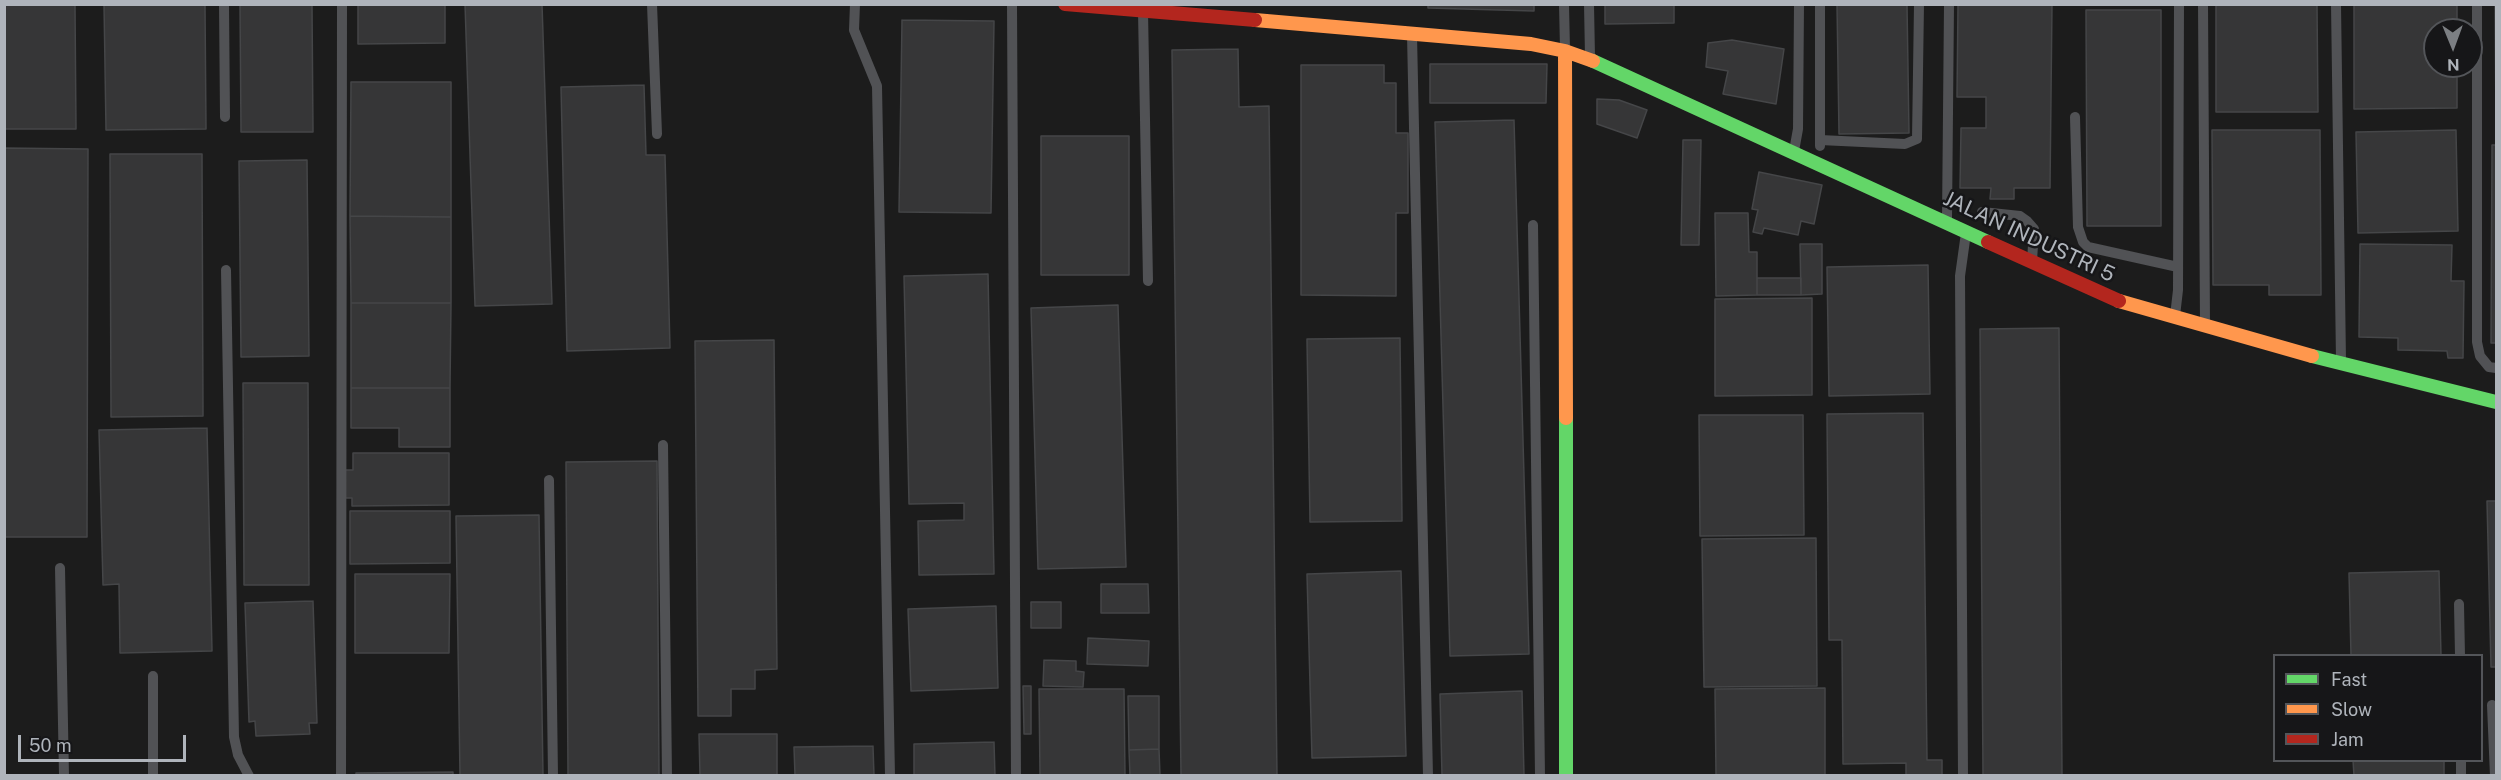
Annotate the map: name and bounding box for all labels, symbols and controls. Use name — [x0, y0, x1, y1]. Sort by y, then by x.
north arrow — [2423, 18, 2483, 78]
text: N — [2447, 55, 2460, 74]
street label: JALAN INDUSTRI 5 — [1939, 186, 2119, 288]
legend — [2273, 654, 2483, 762]
text: Fast — [2331, 669, 2367, 690]
text: Slow — [2331, 699, 2372, 720]
scale bar — [21, 723, 189, 761]
text: Jam — [2331, 729, 2364, 750]
text: 50 m — [29, 735, 72, 756]

